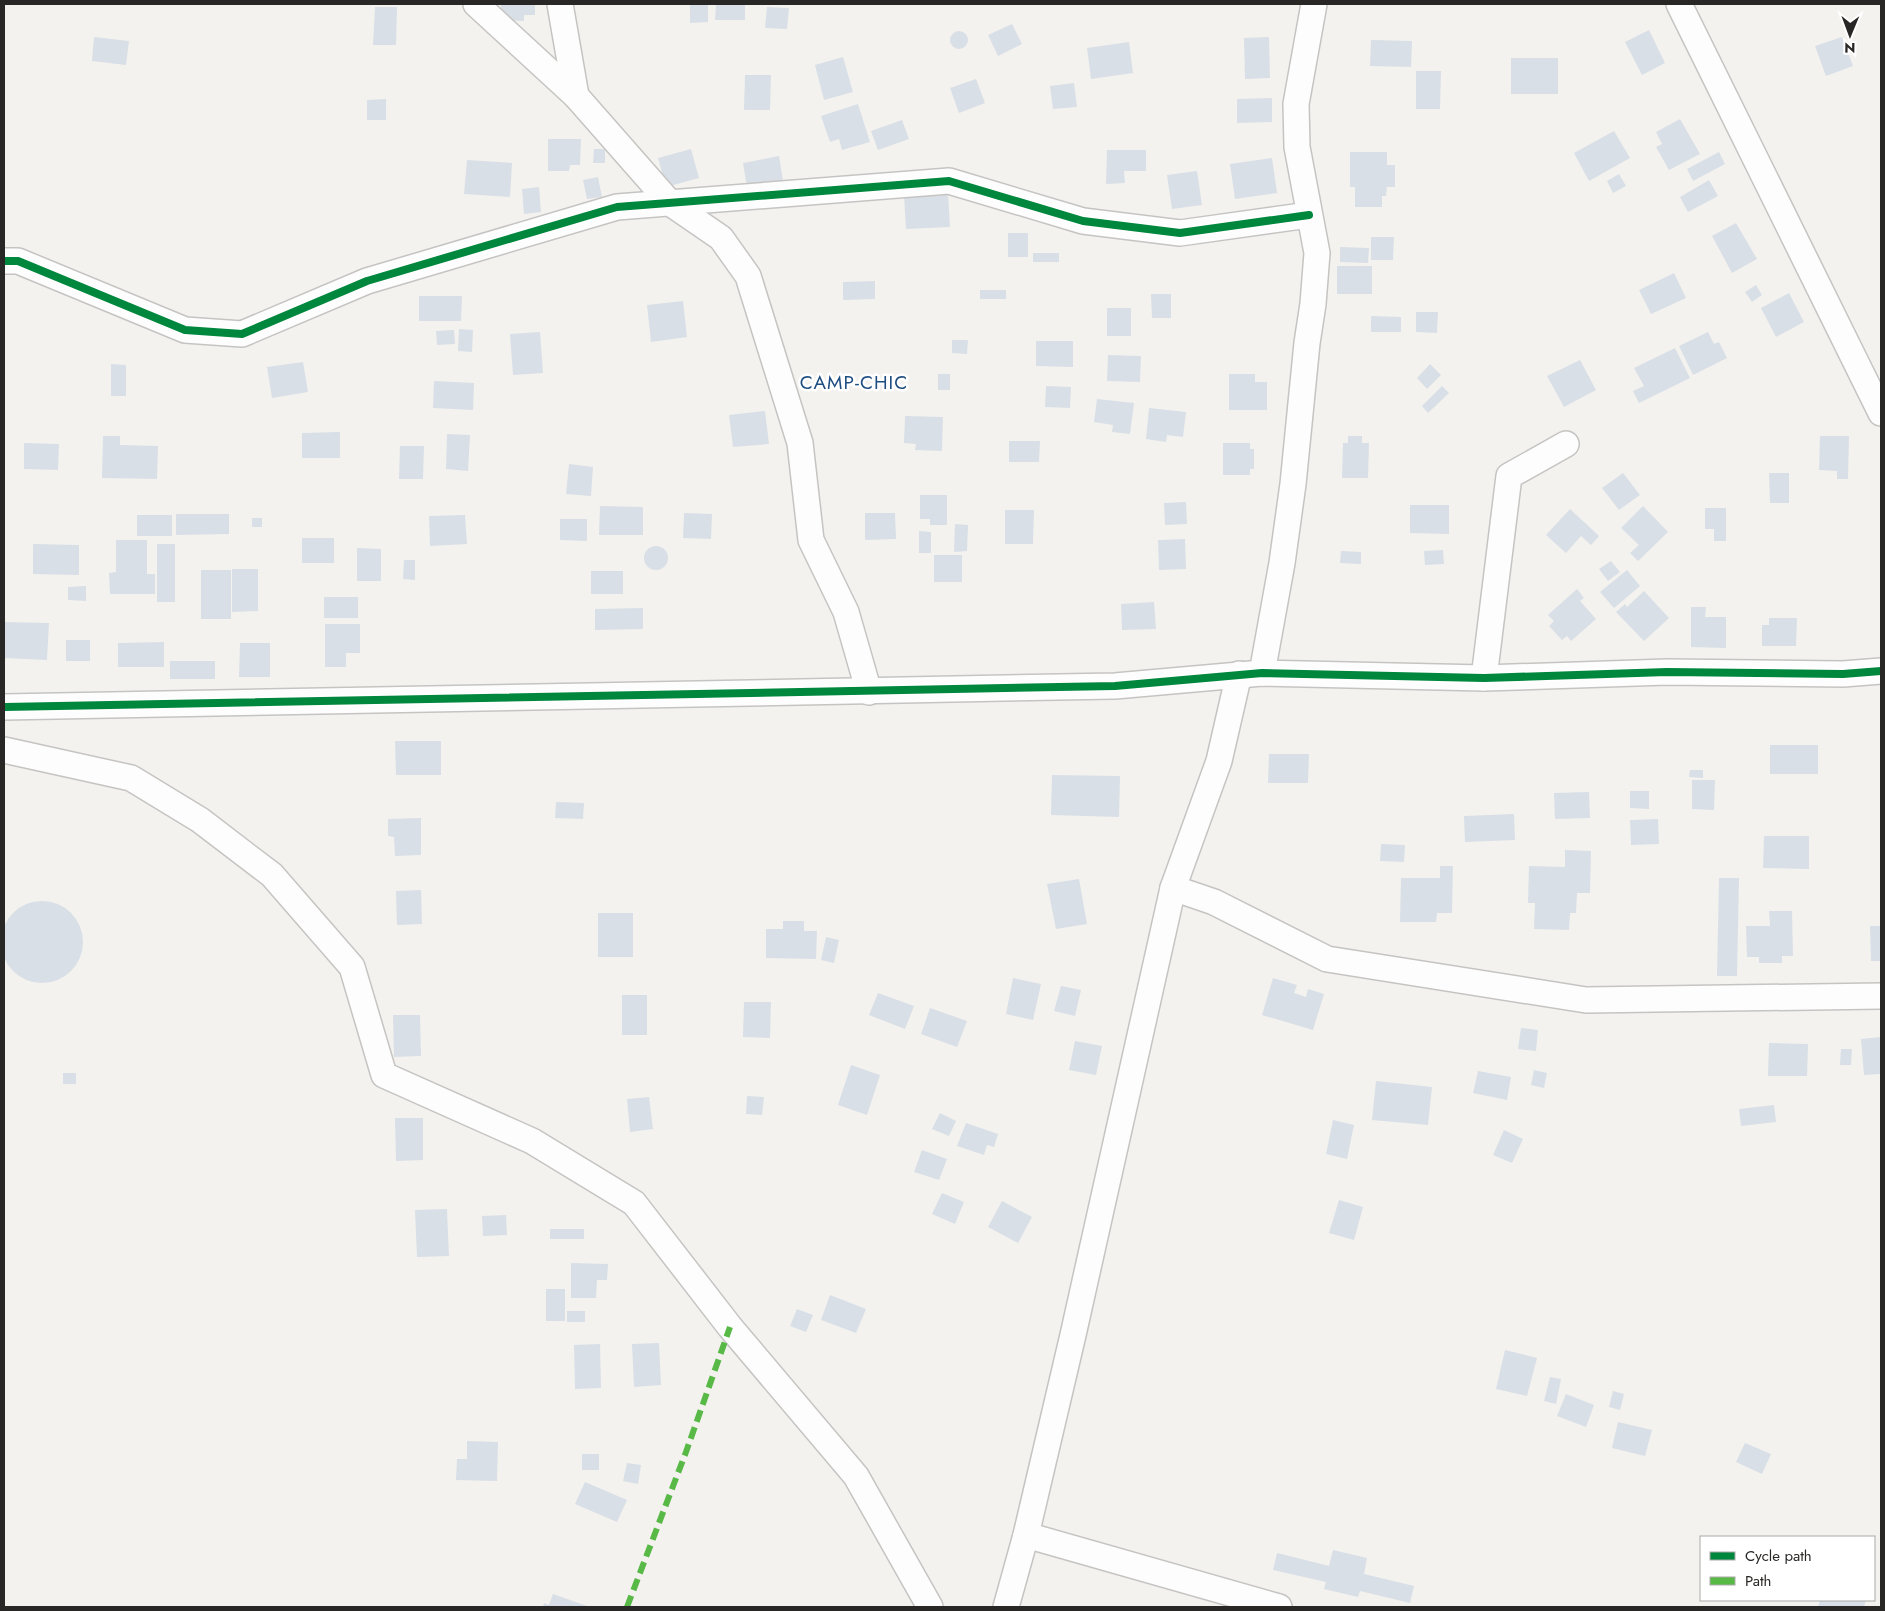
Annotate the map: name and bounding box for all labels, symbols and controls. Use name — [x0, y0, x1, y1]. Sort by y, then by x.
north arrow — [1825, 10, 1875, 60]
text: N — [1844, 38, 1856, 58]
district label: CAMP-CHIC — [800, 369, 908, 396]
legend — [1700, 1536, 1875, 1601]
text: Cycle path — [1745, 1545, 1812, 1567]
text: Path — [1745, 1570, 1771, 1592]

